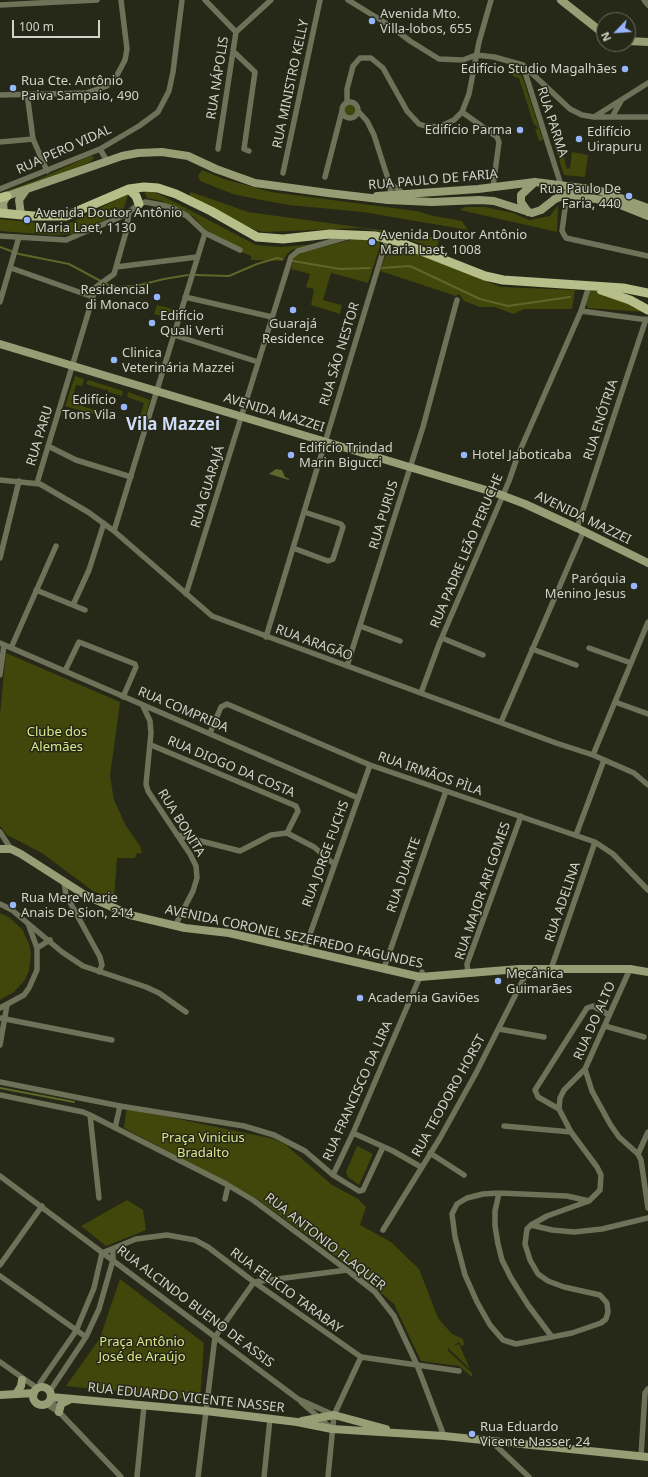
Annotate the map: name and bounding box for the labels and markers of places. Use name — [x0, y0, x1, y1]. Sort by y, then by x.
place label: Avenida Mto. Villa-lobos, 655 — [380, 6, 472, 37]
marker: Avenida Mto. Villa-lobos, 655 — [367, 16, 377, 26]
place label: Edifício Studio Magalhães — [461, 61, 617, 77]
marker: Edifício Studio Magalhães — [620, 64, 630, 74]
place label: Rua Cte. Antônio Paiva Sampaio, 490 — [21, 73, 139, 104]
marker: Rua Cte. Antônio Paiva Sampaio, 490 — [8, 83, 18, 93]
place label: Edifício Parma — [425, 122, 512, 138]
place label: Edifício Uirapuru — [587, 124, 642, 155]
marker: Edifício Parma — [515, 125, 525, 135]
marker: Edifício Uirapuru — [574, 134, 584, 144]
place label: Rua Paulo De Faria, 440 — [540, 181, 621, 212]
marker: Rua Paulo De Faria, 440 — [624, 191, 634, 201]
place label: Avenida Doutor Antônio Maria Laet, 1130 — [35, 205, 182, 236]
marker: Avenida Doutor Antônio Maria Laet, 1130 — [22, 215, 32, 225]
place label: Avenida Doutor Antônio Maria Laet, 1008 — [380, 227, 527, 258]
marker: Avenida Doutor Antônio Maria Laet, 1008 — [367, 237, 377, 247]
place label: Residencial di Monaco — [80, 282, 149, 313]
marker: Residencial di Monaco — [152, 292, 162, 302]
marker: Guarajá Residence — [288, 305, 298, 315]
place label: Edifício Quali Verti — [160, 308, 224, 339]
place label: Guarajá Residence — [262, 316, 324, 347]
marker: Edifício Quali Verti — [147, 318, 157, 328]
place label: Clinica Veterinária Mazzei — [122, 345, 234, 376]
marker: Clinica Veterinária Mazzei — [109, 355, 119, 365]
place label: Edifício Tons Vila — [62, 392, 116, 423]
marker: Edifício Tons Vila — [119, 402, 129, 412]
place label: Edifício Trindad Marin Bigucci — [299, 440, 393, 471]
place label: Hotel Jaboticaba — [472, 447, 572, 463]
marker: Edifício Trindad Marin Bigucci — [286, 450, 296, 460]
marker: Hotel Jaboticaba — [459, 450, 469, 460]
place label: Paróquia Menino Jesus — [545, 571, 626, 602]
marker: Paróquia Menino Jesus — [629, 581, 639, 591]
place label: Rua Mere Marie Anais De Sion, 214 — [21, 890, 133, 921]
marker: Rua Mere Marie Anais De Sion, 214 — [8, 900, 18, 910]
place label: Mecânica Guimarães — [506, 966, 572, 997]
marker: Mecânica Guimarães — [493, 976, 503, 986]
place label: Academia Gaviões — [368, 990, 479, 1006]
marker: Academia Gaviões — [355, 993, 365, 1003]
place label: Rua Eduardo Vicente Nasser, 24 — [480, 1419, 590, 1450]
marker: Rua Eduardo Vicente Nasser, 24 — [467, 1429, 477, 1439]

